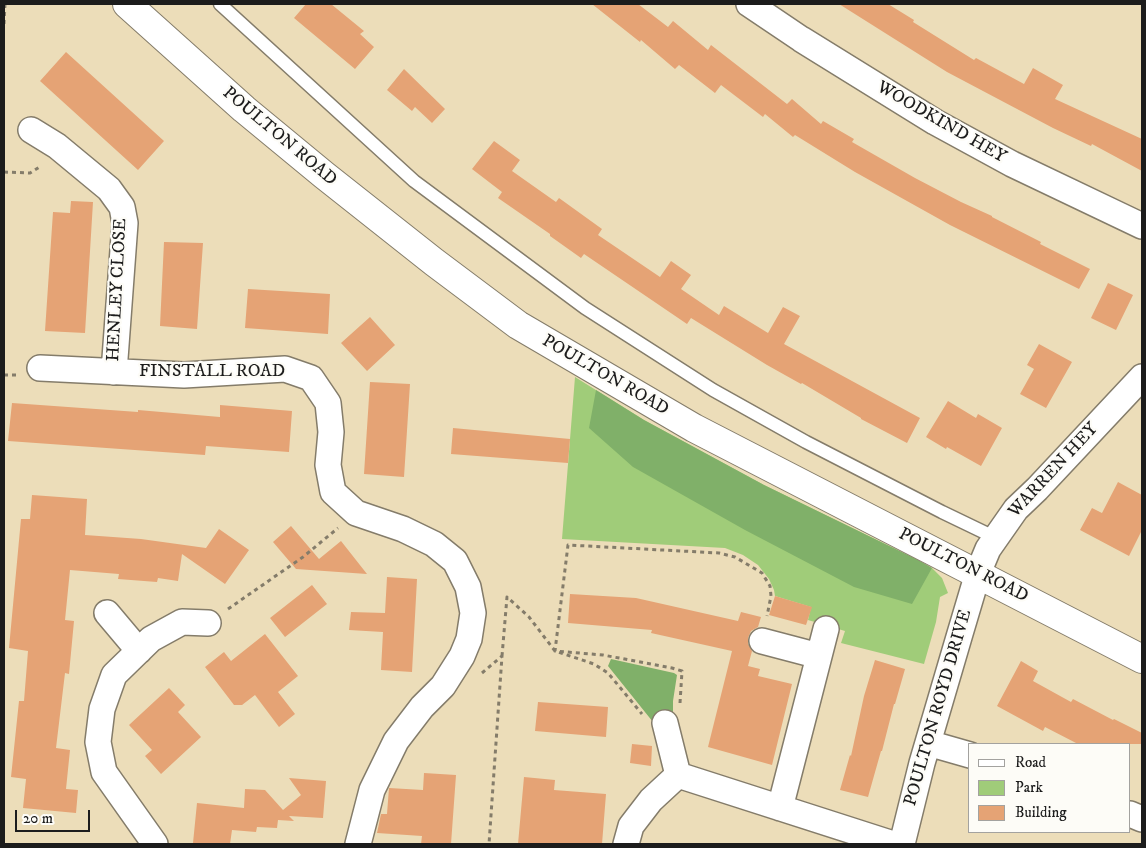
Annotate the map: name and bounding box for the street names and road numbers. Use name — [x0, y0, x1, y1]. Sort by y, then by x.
street label: WOODKIND HEY — [872, 77, 1010, 169]
street label: POULTON ROAD — [217, 83, 341, 191]
street label: HENLEY CLOSE — [103, 218, 133, 362]
street label: POULTON ROAD — [538, 331, 672, 421]
street label: FINSTALL ROAD — [139, 361, 285, 383]
street label: WARREN HEY — [1005, 419, 1103, 523]
street label: POULTON ROAD — [894, 524, 1032, 608]
street label: POULTON ROYD DRIVE — [901, 607, 977, 809]

